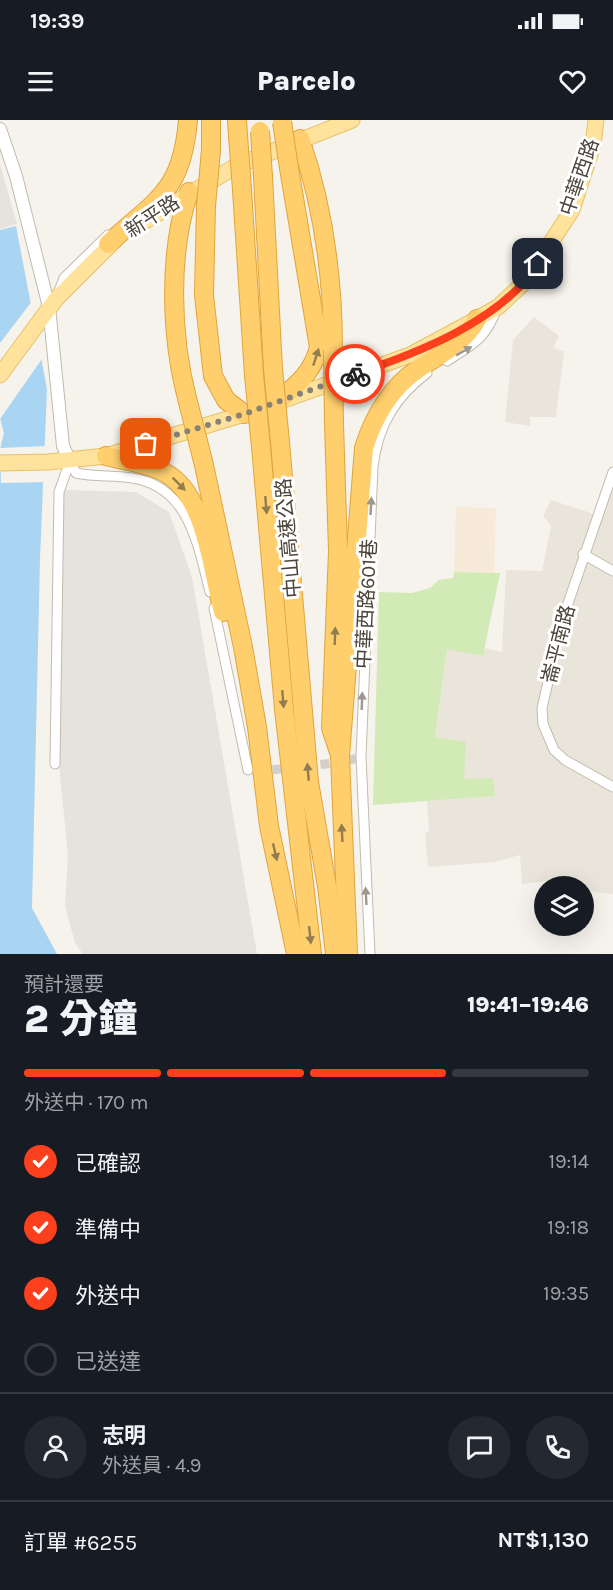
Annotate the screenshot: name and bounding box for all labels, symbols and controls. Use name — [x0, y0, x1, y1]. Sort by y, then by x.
text: 19:39 — [30, 8, 84, 34]
icon: menu — [24, 65, 57, 98]
text: Parcelo — [257, 65, 356, 97]
icon: heart — [556, 65, 589, 98]
street label: 中華西路 — [556, 136, 603, 219]
street label: 新平路 — [121, 190, 184, 242]
pin — [512, 238, 563, 289]
icon: home — [521, 247, 554, 280]
courier — [325, 344, 385, 404]
one-way arrow — [456, 346, 473, 356]
one-way arrow — [312, 348, 321, 366]
icon: bike — [339, 358, 372, 391]
pin — [120, 418, 171, 469]
icon: bag — [129, 427, 162, 460]
one-way arrow — [172, 477, 186, 491]
street label: 中山高速公路 — [272, 477, 305, 599]
one-way arrow — [261, 496, 271, 515]
one-way arrow — [366, 496, 375, 515]
street label: 中華西路601巷 — [352, 539, 381, 670]
street label: 崙平南路 — [538, 603, 579, 686]
one-way arrow — [331, 627, 340, 646]
one-way arrow — [278, 690, 288, 709]
one-way arrow — [358, 691, 367, 710]
one-way arrow — [304, 762, 313, 781]
one-way arrow — [337, 823, 346, 842]
one-way arrow — [271, 843, 280, 862]
map controls — [534, 876, 594, 936]
button: layers — [534, 876, 594, 936]
one-way arrow — [362, 886, 371, 905]
one-way arrow — [305, 925, 315, 944]
text: 預計還要 — [24, 973, 104, 996]
text: 19:41–19:46 — [467, 992, 589, 1018]
text: 2 分鐘 — [24, 996, 137, 1042]
text: 外送中 · 170 m — [24, 1091, 148, 1114]
icon: check — [24, 1145, 57, 1178]
text: 19:14 — [548, 1150, 589, 1173]
text: 已確認 — [75, 1151, 141, 1177]
icon: check — [24, 1211, 57, 1244]
text: 19:18 — [547, 1216, 589, 1239]
text: 準備中 — [75, 1217, 141, 1243]
icon: check — [24, 1277, 57, 1310]
text: 19:35 — [543, 1282, 589, 1305]
text: 外送中 — [75, 1283, 141, 1309]
text: 已送達 — [75, 1349, 141, 1375]
button: person — [24, 1416, 87, 1479]
button: chat — [448, 1416, 511, 1479]
button: phone — [526, 1416, 589, 1479]
text: 志明 — [102, 1423, 146, 1449]
text: 外送員 · 4.9 — [102, 1454, 201, 1477]
text: NT$1,130 — [498, 1527, 589, 1553]
text: 訂單 #6255 — [24, 1530, 137, 1556]

